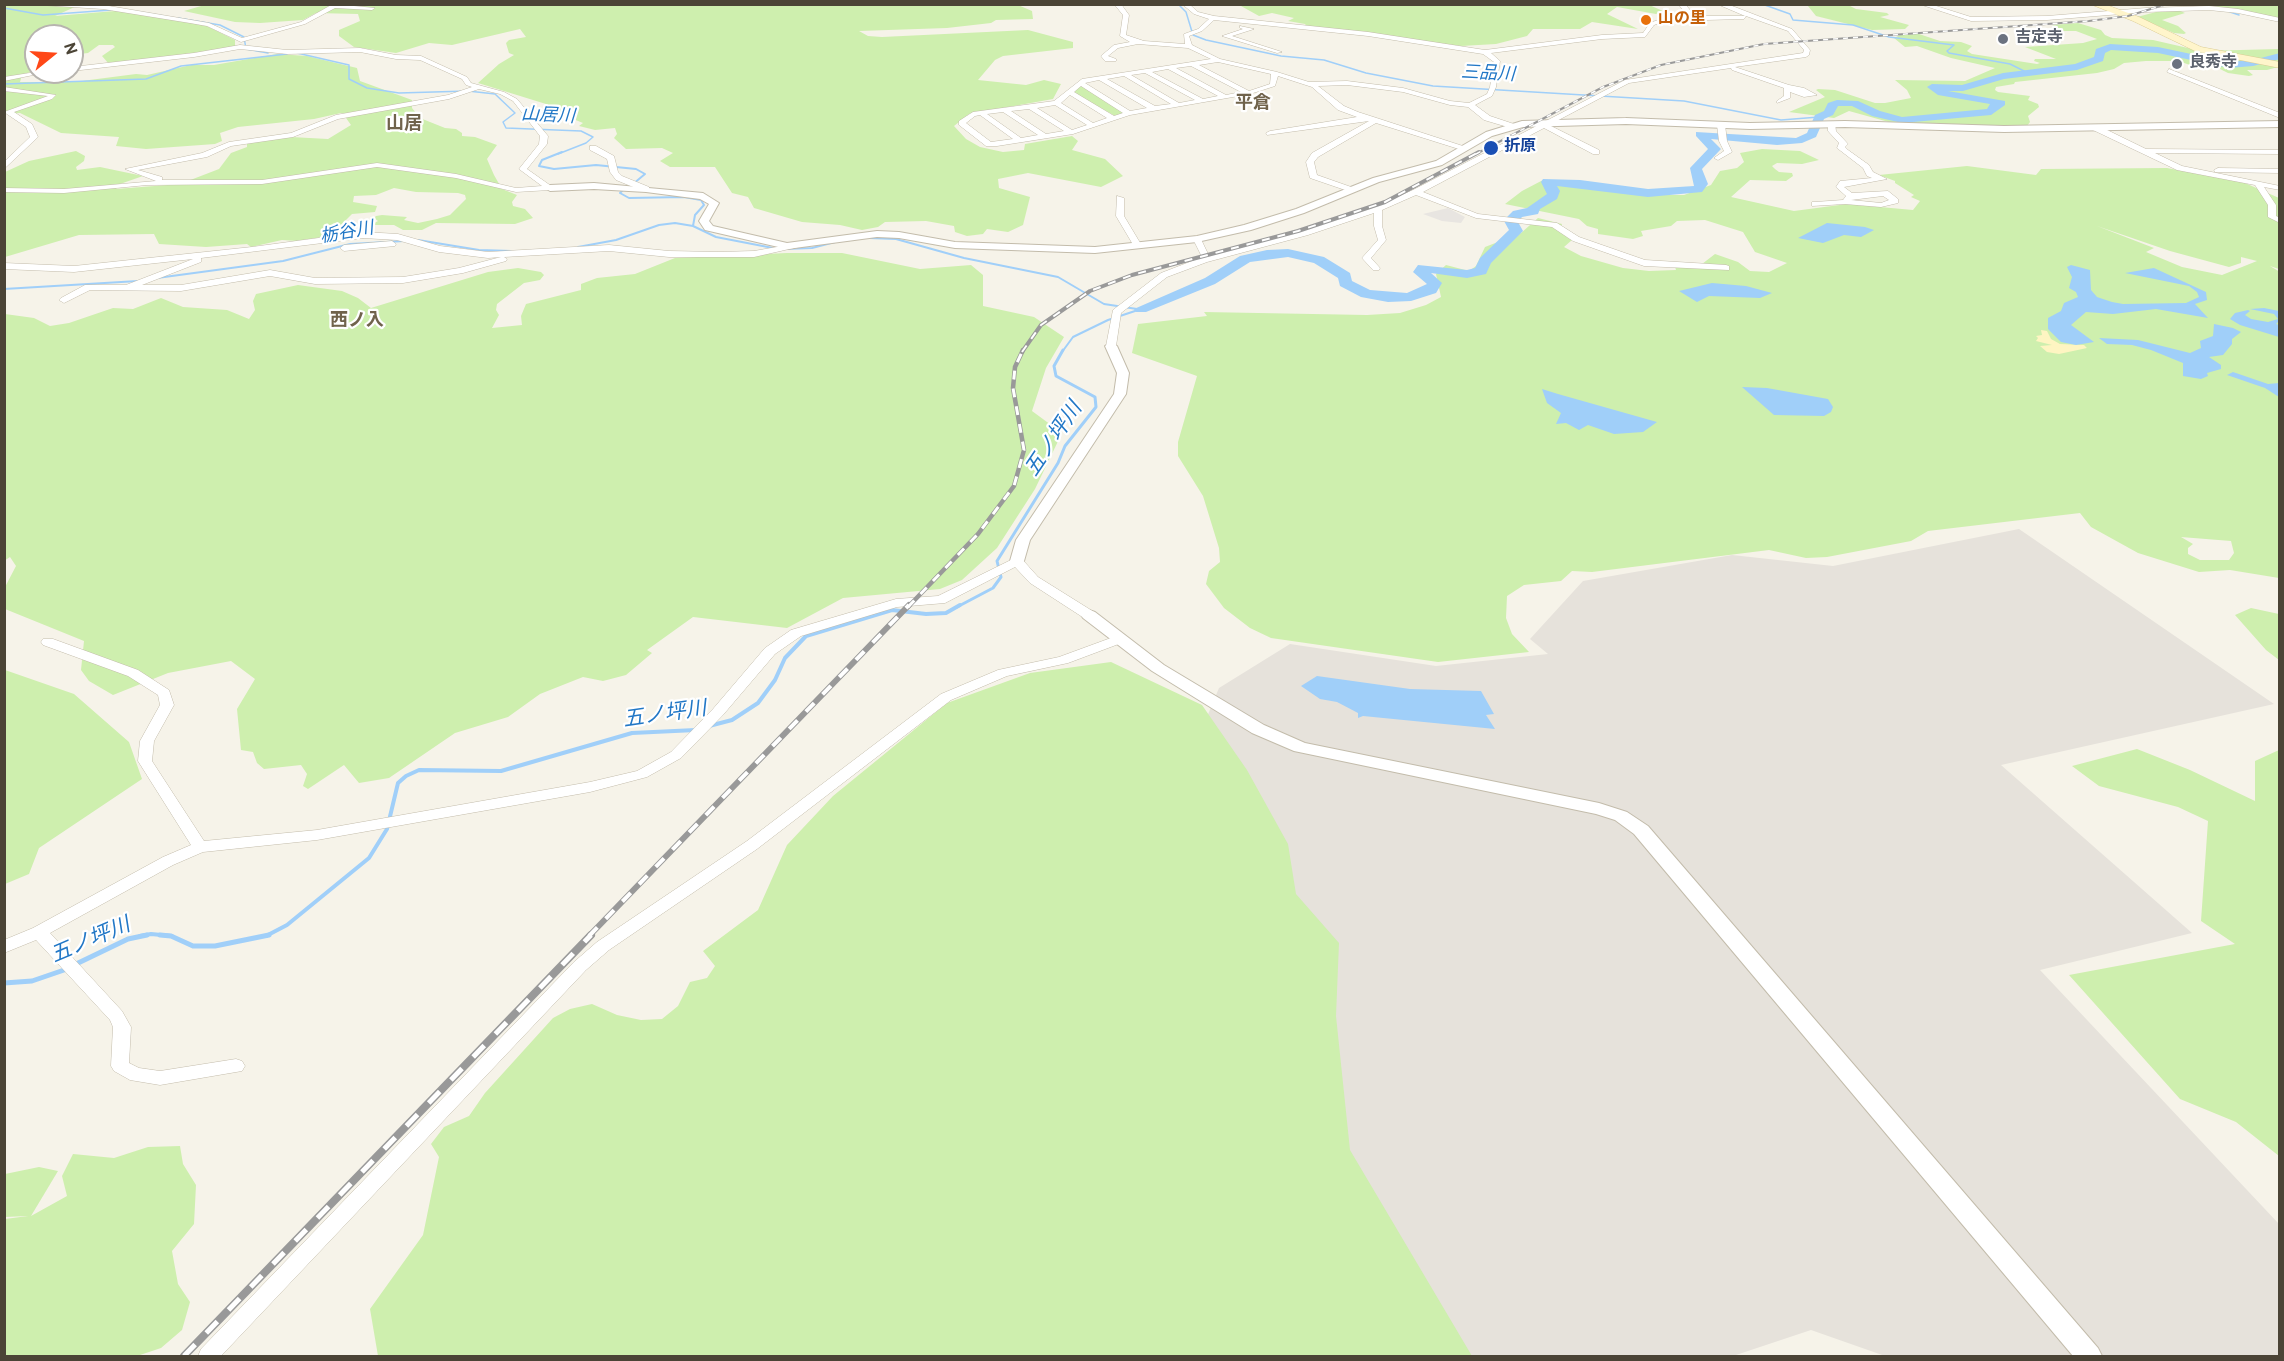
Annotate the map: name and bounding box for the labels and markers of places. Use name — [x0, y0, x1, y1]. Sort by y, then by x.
place label: 山の里 — [1658, 10, 1706, 30]
marker: 山の里 — [1639, 13, 1653, 27]
place label: 吉定寺 — [2015, 29, 2063, 49]
marker: 吉定寺 — [1996, 32, 2010, 46]
place label: 良秀寺 — [2189, 54, 2237, 74]
marker: 良秀寺 — [2170, 57, 2184, 71]
place label: 折原 — [1504, 138, 1536, 158]
marker: 折原 — [1482, 139, 1500, 157]

